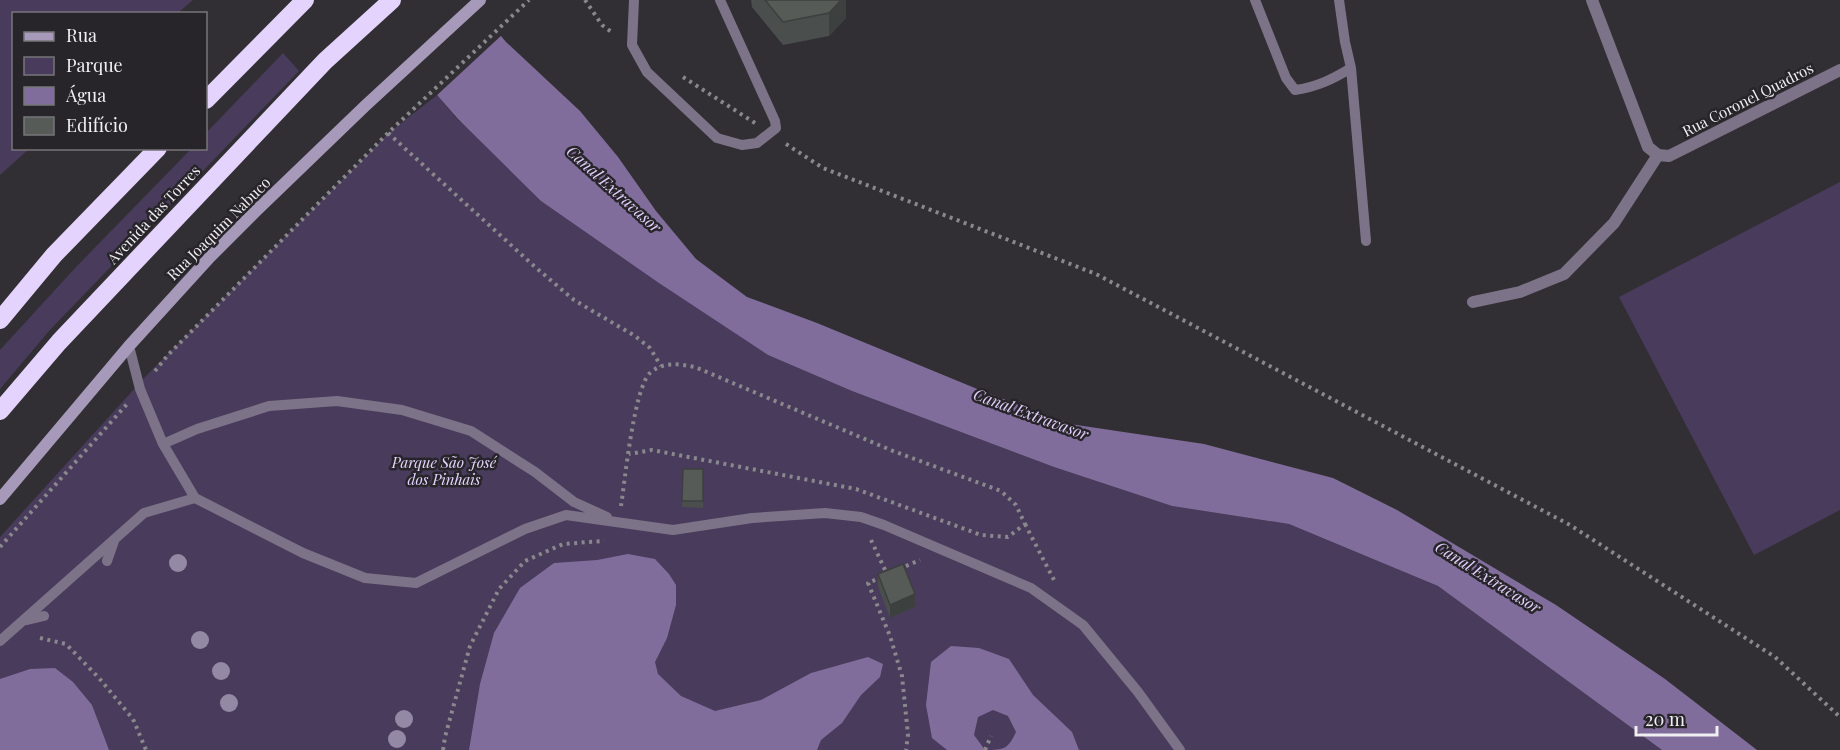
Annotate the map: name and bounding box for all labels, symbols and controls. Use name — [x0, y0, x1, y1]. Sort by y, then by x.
legend — [12, 12, 207, 150]
text: Rua — [66, 23, 97, 47]
text: Parque — [66, 53, 123, 77]
street label: Rua Coronel Quadros — [1679, 57, 1816, 141]
text: Água — [65, 83, 106, 107]
text: Edifício — [66, 113, 128, 137]
water label: Canal Extravasor — [562, 140, 667, 238]
street label: Avenida das Torres — [102, 161, 204, 269]
street label: Rua Joaquim Nabuco — [162, 172, 274, 284]
water label: Canal Extravasor — [971, 383, 1093, 444]
park label: Parque São José dos Pinhais — [391, 452, 498, 489]
water label: Canal Extravasor — [1432, 536, 1546, 618]
scale bar — [1636, 699, 1717, 737]
text: 20 m — [1645, 707, 1685, 731]

